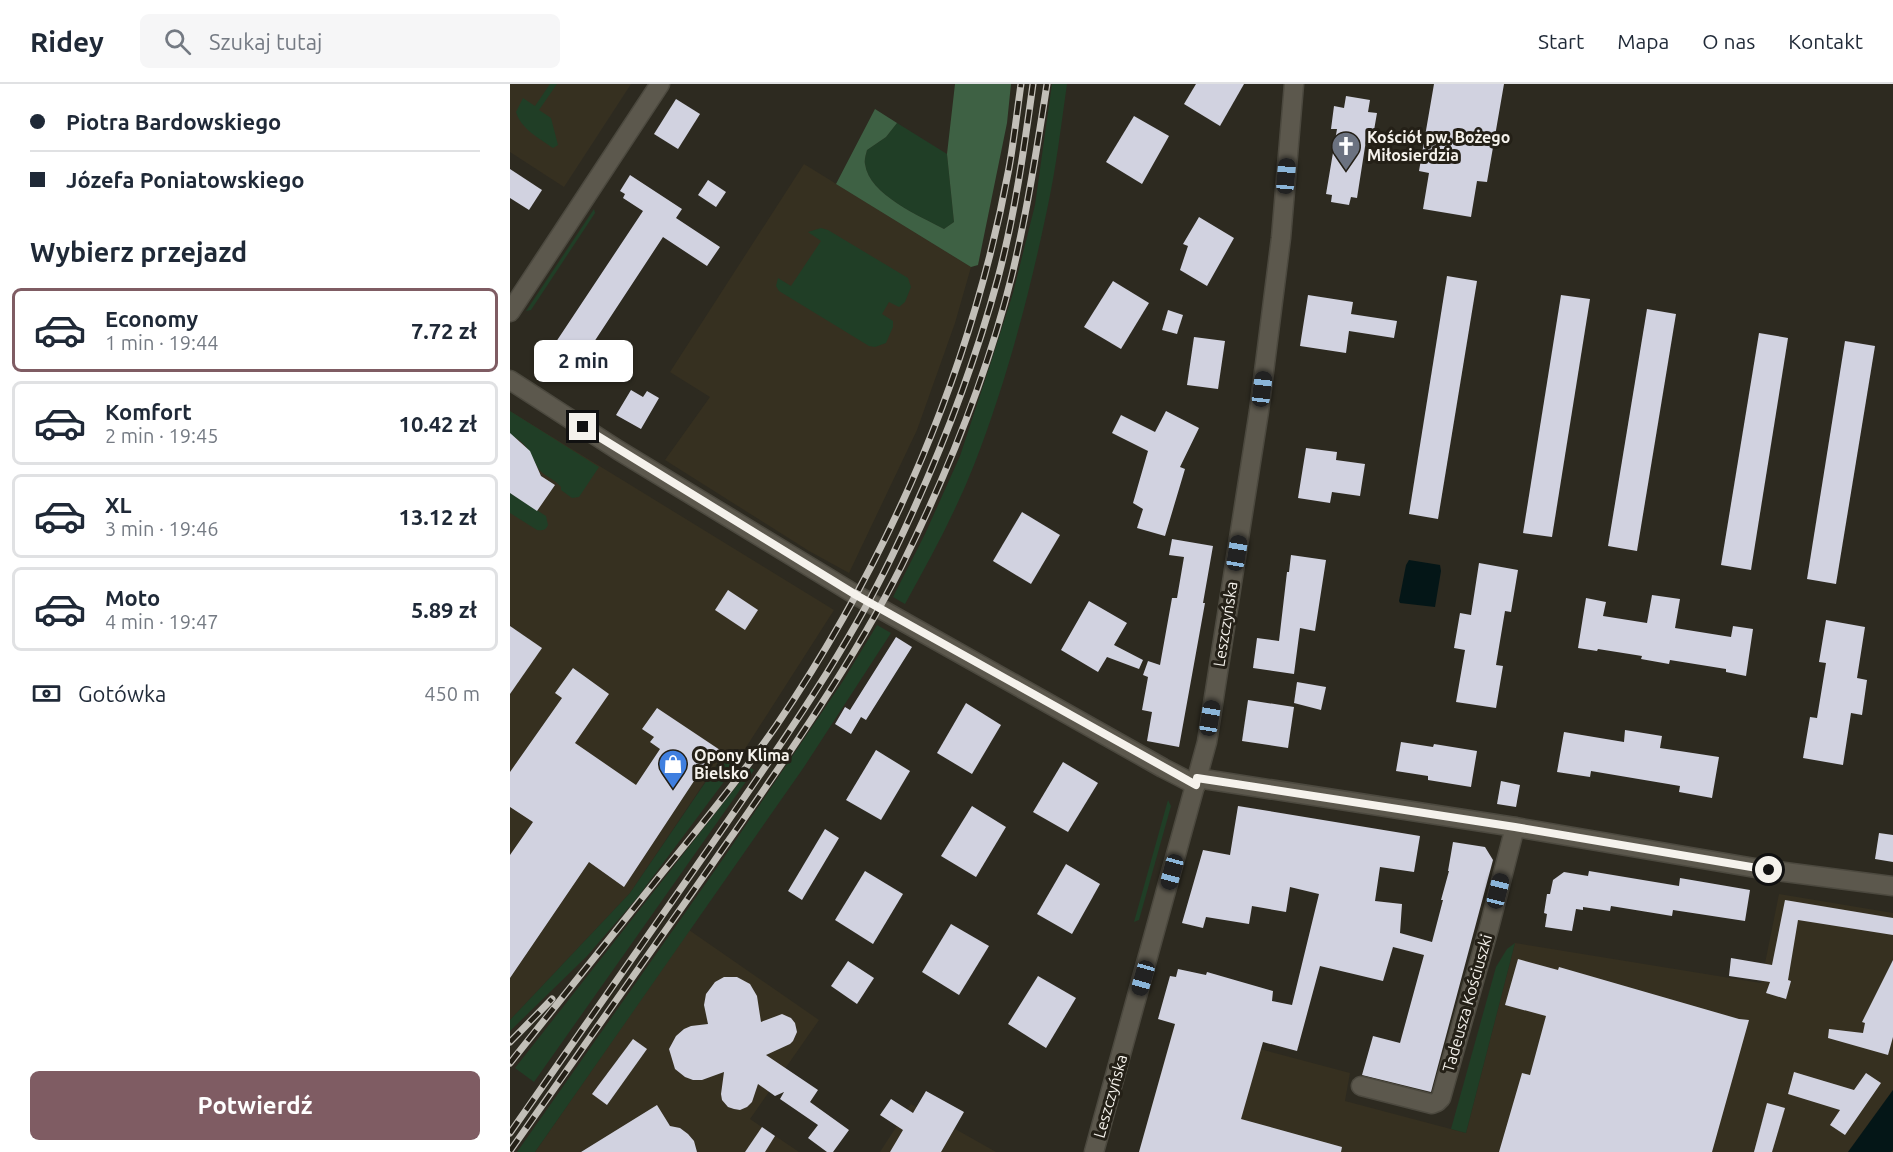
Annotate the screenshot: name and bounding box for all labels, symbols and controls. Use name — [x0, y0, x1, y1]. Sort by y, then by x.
search box — [140, 14, 560, 68]
icon: search — [161, 25, 194, 58]
text: Ridey — [30, 26, 104, 57]
text: Szukaj tutaj — [209, 29, 322, 54]
text: Start — [1538, 29, 1584, 53]
text: Mapa — [1617, 29, 1669, 53]
text: O nas — [1702, 29, 1755, 53]
text: Kontakt — [1788, 29, 1863, 53]
text: Piotra Bardowskiego — [66, 109, 281, 134]
place label: Kościół pw. Bożego Miłosierdzia — [1367, 128, 1510, 164]
church icon: Kościół pw. Bożego Miłosierdzia — [1330, 130, 1362, 172]
car — [1275, 157, 1297, 195]
text: Józefa Poniatowskiego — [66, 167, 305, 192]
text: Wybierz przejazd — [30, 237, 247, 267]
icon: car — [33, 303, 87, 357]
text: Economy — [105, 306, 198, 331]
text: 7.72 zł — [411, 318, 477, 343]
text: 1 min · 19:44 — [105, 331, 219, 354]
callout: 2 min — [533, 340, 632, 382]
text: 2 min — [558, 349, 609, 372]
car — [1251, 370, 1273, 408]
icon: car — [33, 396, 87, 450]
text: Komfort — [105, 399, 192, 424]
text: 10.42 zł — [398, 411, 477, 436]
route end — [569, 413, 596, 440]
text: 2 min · 19:45 — [105, 424, 219, 447]
icon: car — [33, 489, 87, 543]
text: XL — [105, 492, 132, 517]
text: 13.12 zł — [398, 504, 477, 529]
text: 3 min · 19:46 — [105, 517, 219, 540]
car — [1225, 534, 1249, 572]
street label: Leszczyńska — [1209, 580, 1241, 668]
icon: car — [33, 582, 87, 636]
text: Moto — [105, 585, 160, 610]
text: 5.89 zł — [411, 597, 477, 622]
text: 4 min · 19:47 — [105, 610, 219, 633]
icon: cash — [30, 677, 63, 710]
text: Gotówka — [78, 681, 166, 706]
text: 450 m — [424, 682, 480, 705]
car — [1198, 699, 1222, 737]
place label: Opony Klima Bielsko — [694, 746, 790, 782]
shop icon: Opony Klima Bielsko — [657, 748, 689, 790]
car — [1159, 852, 1185, 892]
route start — [1755, 856, 1782, 883]
car — [1485, 871, 1511, 911]
street label: Tadeusza Kościuszki — [1439, 932, 1495, 1074]
car — [1129, 958, 1157, 998]
street label: Leszczyńska — [1089, 1052, 1131, 1140]
button: Potwierdź — [30, 1071, 480, 1140]

